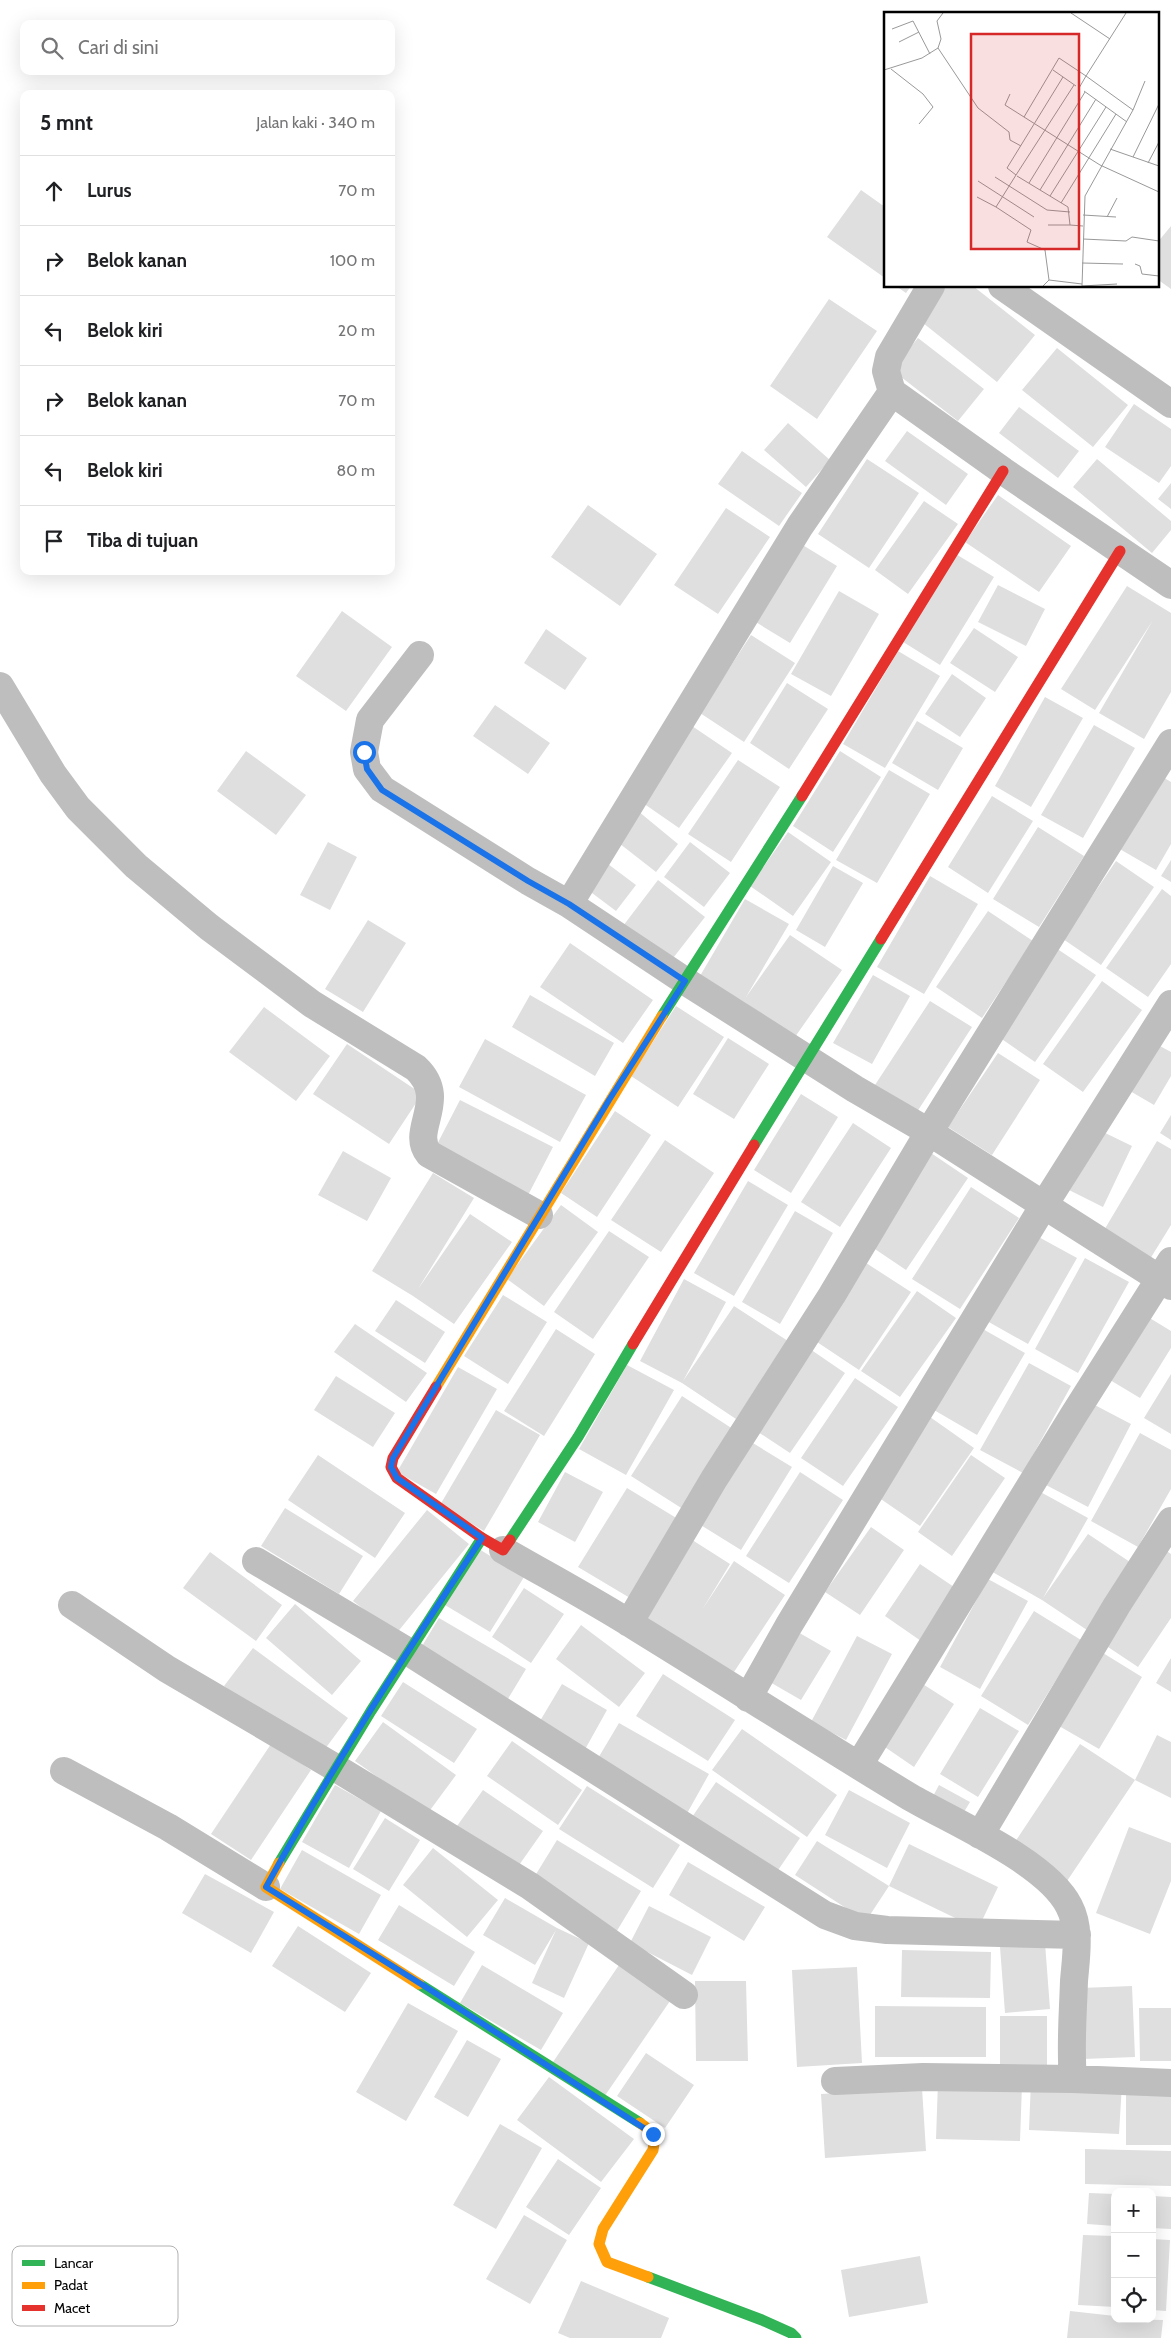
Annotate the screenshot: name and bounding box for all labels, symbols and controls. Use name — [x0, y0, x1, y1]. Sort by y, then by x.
inset map — [884, 12, 1158, 288]
search box — [20, 20, 395, 75]
icon: search — [38, 34, 66, 62]
text: Cari di sini — [78, 36, 159, 59]
text: 5 mnt — [40, 110, 93, 135]
text: Jalan kaki · 340 m — [256, 113, 375, 132]
icon: ahead — [40, 177, 68, 205]
text: Lurus — [87, 179, 132, 202]
text: 70 m — [338, 181, 375, 200]
icon: right — [40, 247, 68, 275]
text: Belok kanan — [87, 249, 187, 272]
text: 100 m — [330, 251, 375, 270]
icon: left — [40, 317, 68, 345]
text: Belok kiri — [87, 319, 163, 342]
text: 20 m — [338, 321, 375, 340]
icon: right — [40, 387, 68, 415]
text: Belok kanan — [87, 389, 187, 412]
text: 70 m — [338, 391, 375, 410]
icon: left — [40, 457, 68, 485]
text: Belok kiri — [87, 459, 163, 482]
text: 80 m — [337, 461, 375, 480]
icon: arrive — [40, 527, 68, 555]
text: Tiba di tujuan — [87, 529, 198, 552]
route start — [353, 741, 376, 764]
route end — [642, 2123, 665, 2146]
map controls — [1111, 2188, 1156, 2323]
button: + — [1111, 2188, 1156, 2233]
button: − — [1111, 2233, 1156, 2278]
legend — [12, 2246, 178, 2326]
text: Lancar — [54, 2254, 94, 2272]
text: Padat — [54, 2276, 88, 2294]
button: locate — [1111, 2278, 1156, 2323]
text: Macet — [54, 2299, 90, 2317]

